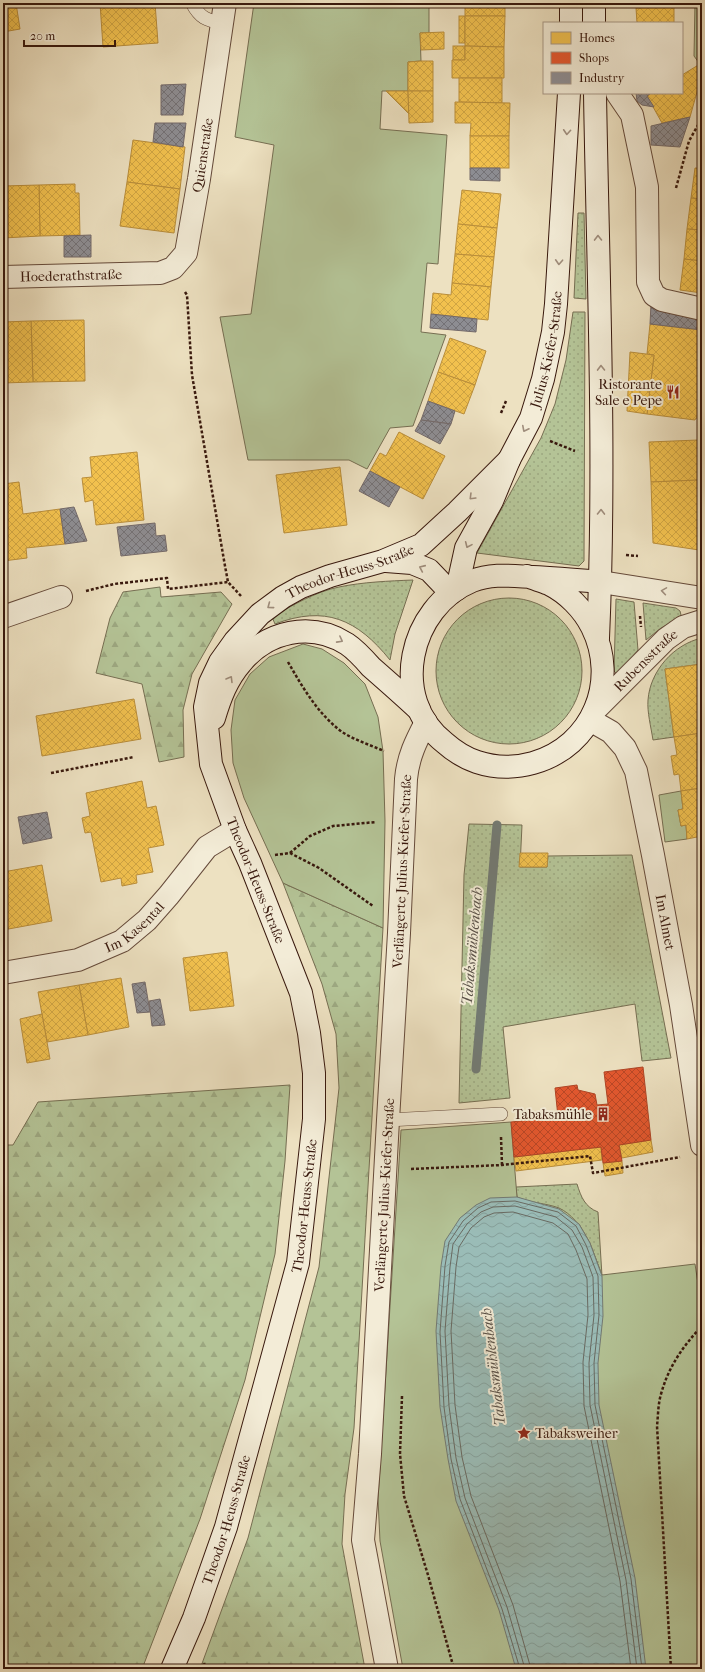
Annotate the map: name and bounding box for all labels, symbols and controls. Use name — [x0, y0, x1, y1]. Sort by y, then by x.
scale bar — [24, 22, 115, 48]
legend — [543, 22, 683, 94]
text: 20 m — [30, 29, 55, 43]
text: Homes — [579, 31, 615, 45]
text: Shops — [579, 51, 609, 65]
text: Industry — [579, 71, 625, 85]
street label: Quienstraße — [189, 117, 217, 194]
one-way arrow — [562, 129, 571, 135]
one-way arrow — [594, 235, 602, 241]
one-way arrow — [554, 259, 563, 265]
street label: Hoederathstraße — [20, 266, 122, 286]
street label: Julius-Kiefer-Straße — [526, 290, 566, 411]
one-way arrow — [597, 365, 605, 371]
place label: Ristorante Sale e Pepe — [595, 376, 662, 409]
restaurant icon: Ristorante Sale e Pepe — [665, 384, 681, 400]
one-way arrow — [522, 425, 530, 432]
one-way arrow — [469, 492, 477, 500]
one-way arrow — [597, 509, 606, 515]
street label: Theodor-Heuss-Straße — [283, 541, 417, 603]
one-way arrow — [465, 541, 473, 549]
one-way arrow — [419, 565, 427, 573]
one-way arrow — [660, 588, 667, 596]
one-way arrow — [268, 602, 275, 609]
street label: Rubensstraße — [610, 626, 681, 695]
one-way arrow — [335, 635, 343, 643]
one-way arrow — [226, 676, 233, 683]
street label: Verlängerte Julius-Kiefer-Straße — [389, 774, 415, 970]
street label: Theodor-Heuss-Straße — [222, 815, 289, 946]
water label: Tabaksmühlenbach — [458, 886, 486, 1006]
street label: Im Almet — [651, 893, 679, 952]
street label: Im Kasental — [102, 898, 168, 957]
street label: Verlängerte Julius-Kiefer-Straße — [371, 1097, 398, 1293]
place label: Tabaksmühle — [513, 1106, 592, 1123]
building icon: Tabaksmühle — [595, 1106, 611, 1122]
street label: Theodor-Heuss-Straße — [288, 1138, 321, 1275]
water label: Tabaksmühlenbach — [477, 1307, 509, 1427]
place icon: Tabaksweiher — [516, 1425, 532, 1441]
place label: Tabaksweiher — [535, 1425, 618, 1442]
street label: Theodor-Heuss-Straße — [198, 1453, 254, 1587]

